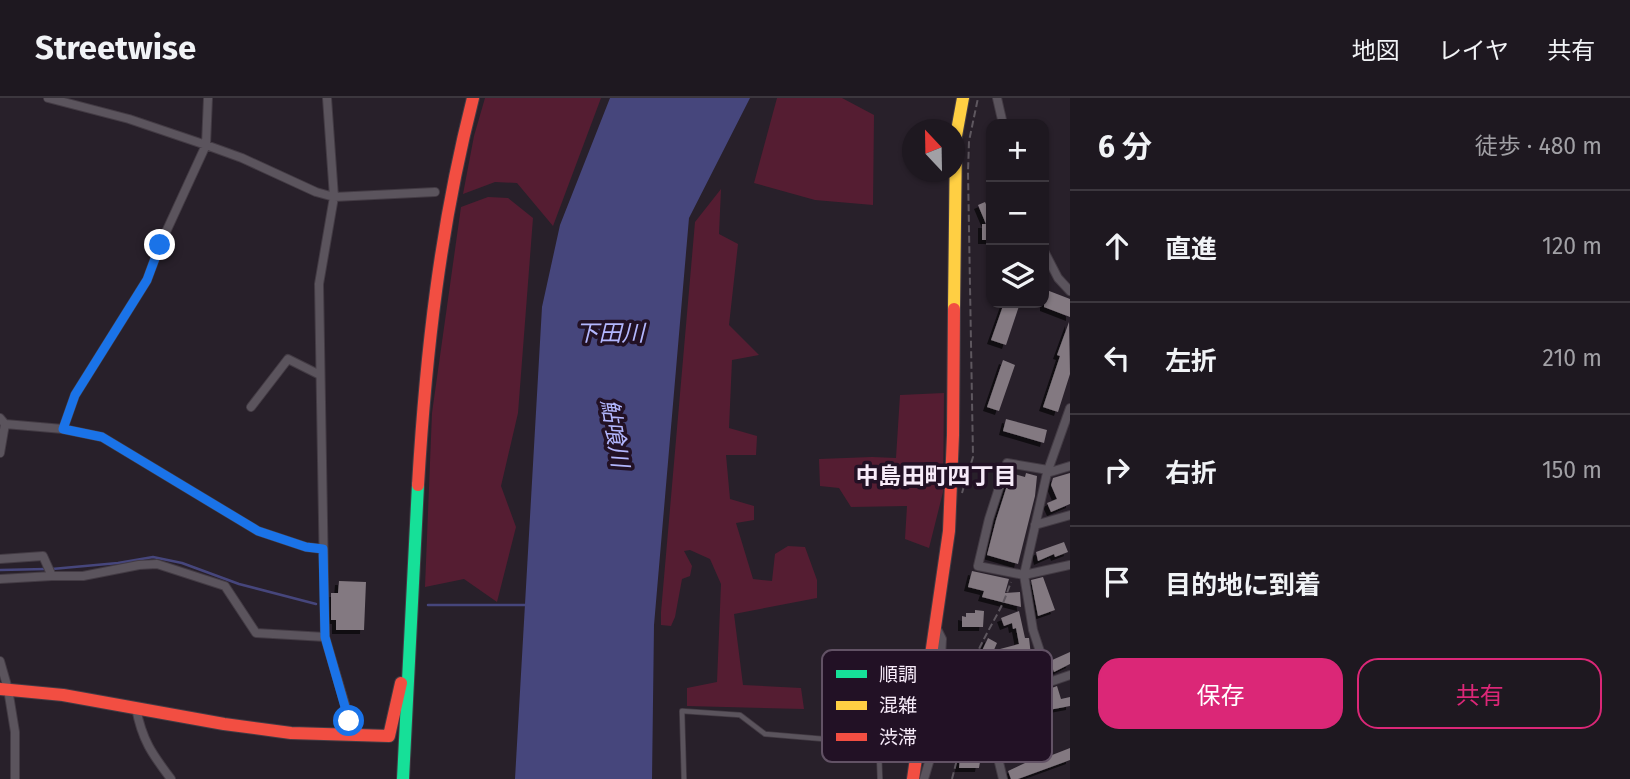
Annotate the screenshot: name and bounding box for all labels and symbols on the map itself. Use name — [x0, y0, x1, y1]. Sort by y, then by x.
north arrow — [902, 119, 965, 182]
route end — [144, 229, 175, 260]
water label: 下田川 — [576, 319, 648, 347]
water label: 鮎喰川 — [595, 397, 635, 472]
district label: 中島田町四丁目 — [856, 462, 1017, 490]
legend — [822, 650, 1052, 762]
text: 順調 — [879, 663, 917, 686]
text: 混雑 — [879, 694, 917, 717]
route start — [333, 705, 364, 736]
text: 渋滞 — [879, 726, 917, 749]

